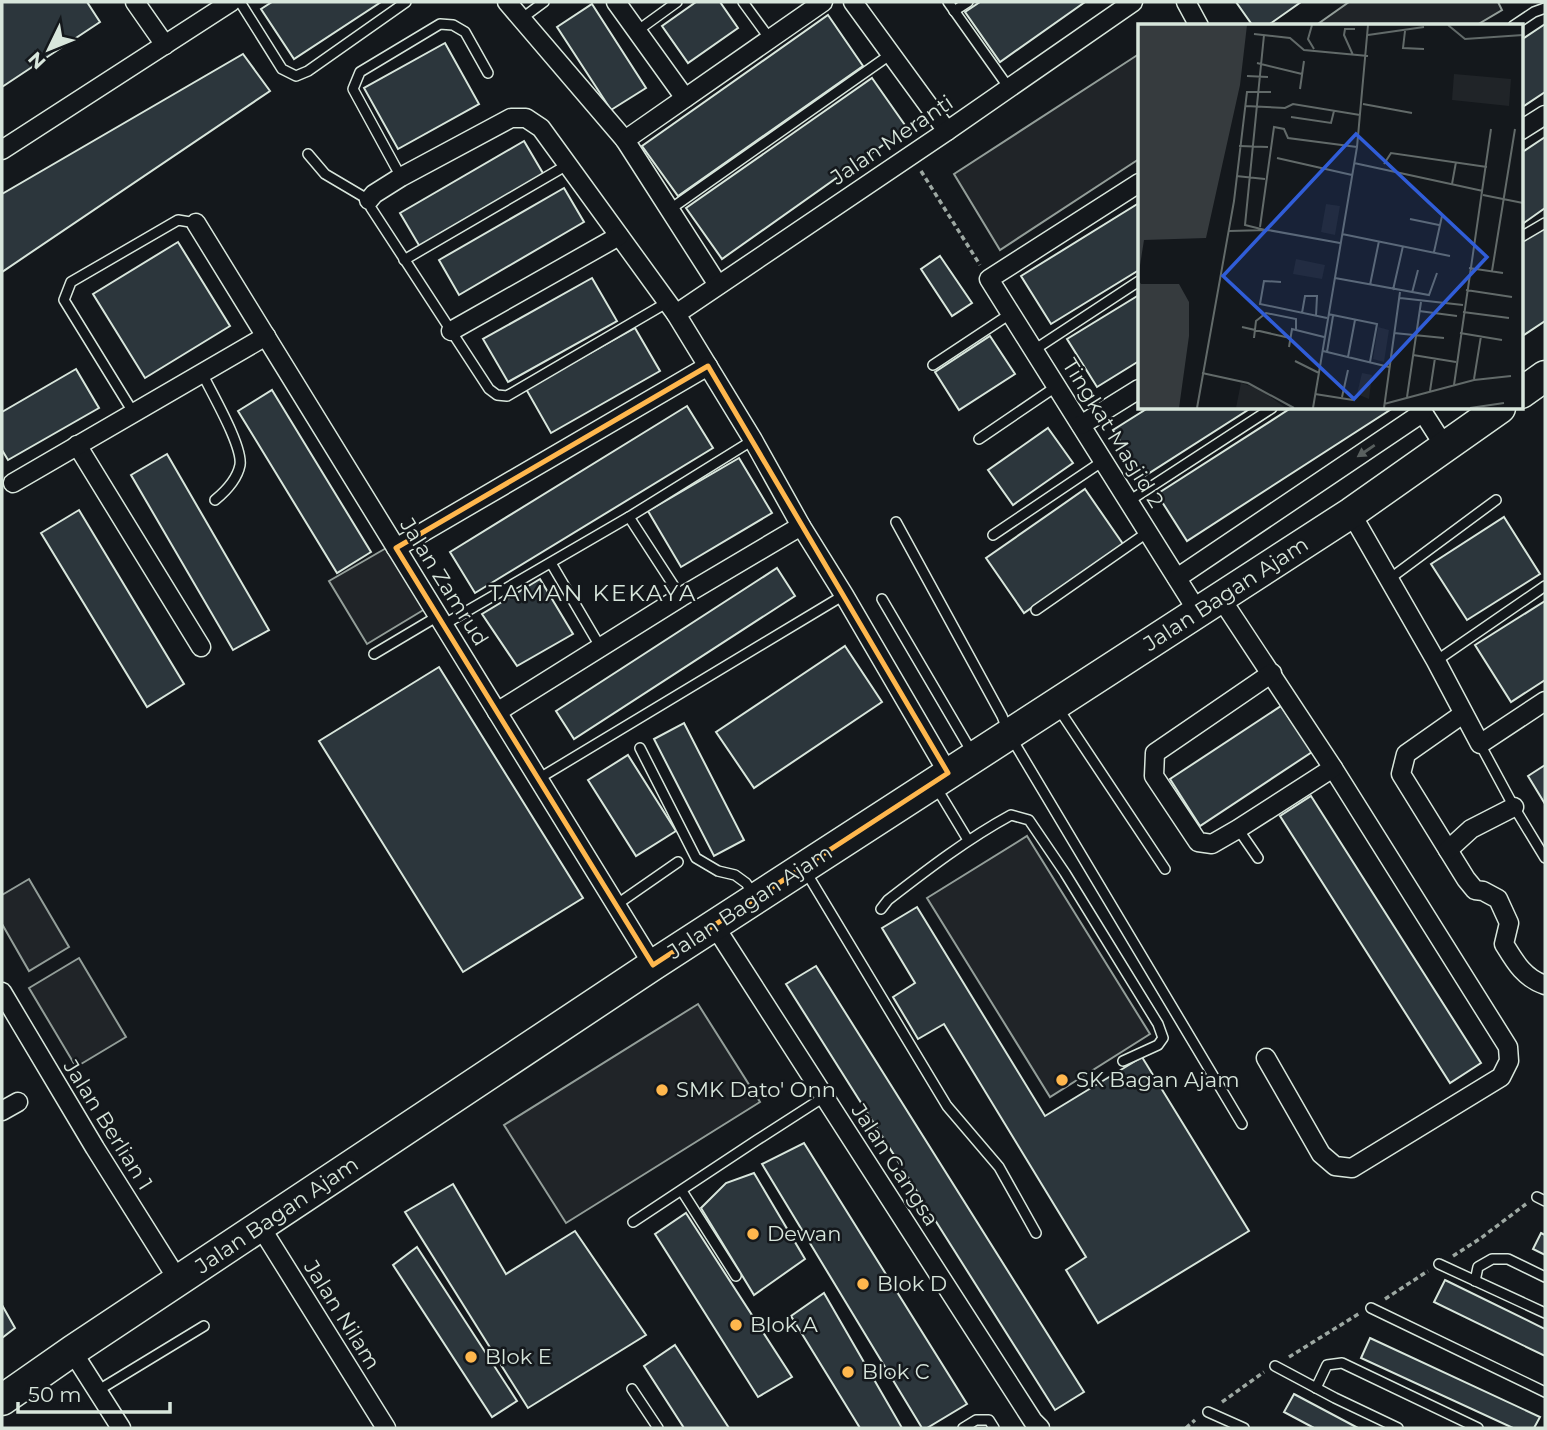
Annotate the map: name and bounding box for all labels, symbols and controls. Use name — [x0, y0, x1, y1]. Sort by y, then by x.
north arrow — [14, 14, 84, 84]
inset map — [1138, 24, 1522, 410]
text: N — [23, 47, 51, 74]
street label: Jalan Meranti — [825, 90, 957, 190]
street label: Tingkat Masjid 2 — [1058, 354, 1169, 512]
one-way arrow — [1356, 444, 1376, 457]
street label: Jalan Zamrud — [395, 512, 494, 650]
street label: Jalan Bagan Ajam — [1138, 531, 1313, 657]
district label: TAMAN KEKAYA — [489, 579, 697, 607]
street label: Jalan Bagan Ajam — [662, 839, 837, 965]
street label: Jalan Berlian 1 — [58, 1054, 158, 1194]
place label: SK Bagan Ajam — [1076, 1067, 1240, 1092]
marker: SK Bagan Ajam — [1054, 1072, 1070, 1088]
place label: SMK Dato' Onn — [676, 1077, 836, 1102]
marker: SMK Dato' Onn — [654, 1082, 670, 1098]
street label: Jalan Gangsa — [846, 1098, 944, 1230]
street label: Jalan Bagan Ajam — [190, 1151, 363, 1279]
place label: Dewan — [767, 1221, 841, 1246]
marker: Dewan — [745, 1226, 761, 1242]
street label: Jalan Nilam — [299, 1255, 386, 1374]
place label: Blok D — [877, 1271, 947, 1296]
marker: Blok D — [855, 1276, 871, 1292]
place label: Blok A — [750, 1312, 819, 1337]
marker: Blok A — [728, 1317, 744, 1333]
place label: Blok E — [485, 1344, 552, 1369]
marker: Blok E — [463, 1349, 479, 1365]
place label: Blok C — [862, 1359, 930, 1384]
marker: Blok C — [840, 1364, 856, 1380]
scale bar — [18, 1370, 170, 1414]
text: 50 m — [28, 1382, 82, 1407]

